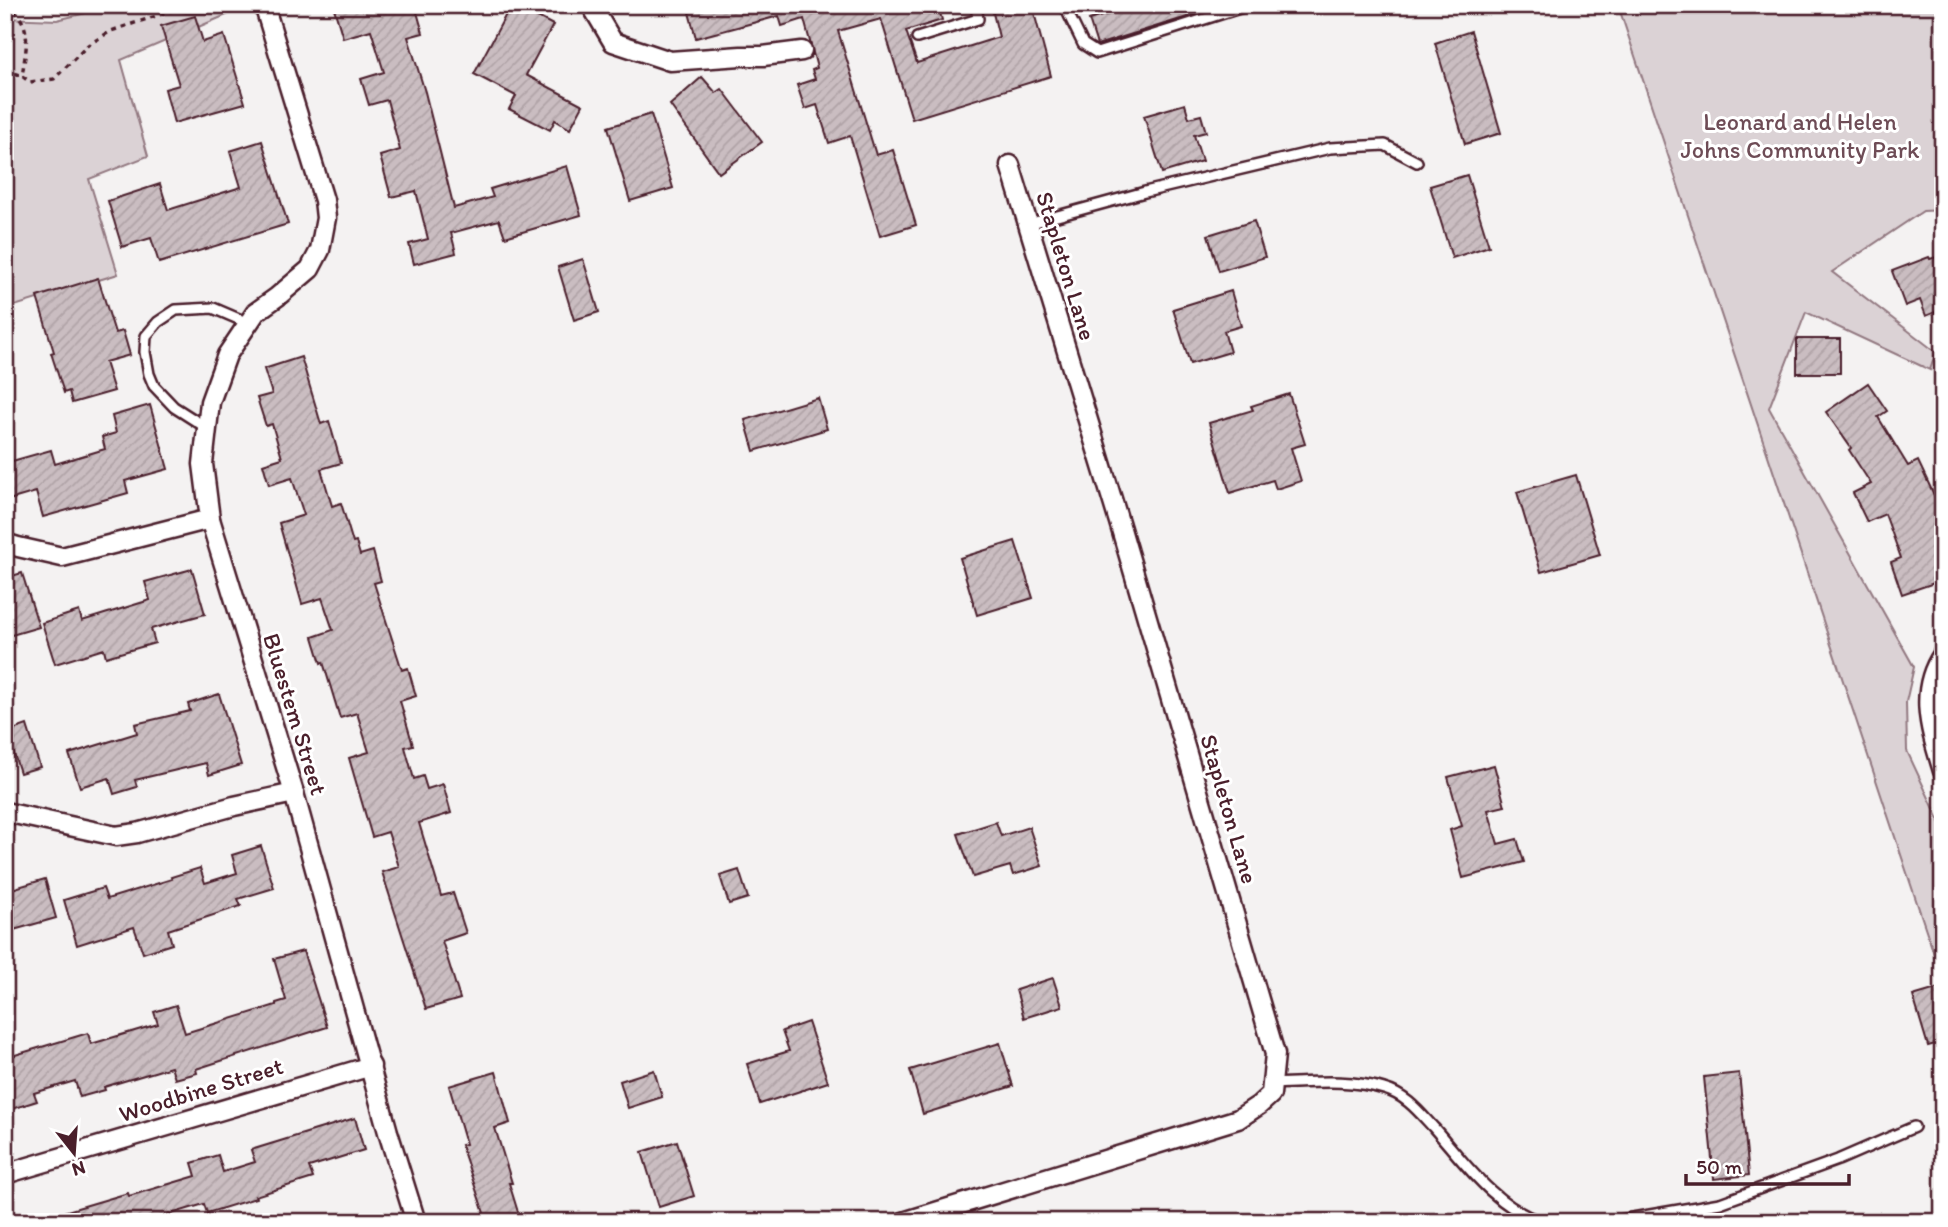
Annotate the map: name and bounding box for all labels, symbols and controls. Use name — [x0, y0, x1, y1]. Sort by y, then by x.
park label: Leonard and Helen Johns Community Park — [1681, 107, 1920, 164]
street label: Stapleton Lane — [1030, 188, 1103, 344]
street label: Bluestem Street — [257, 629, 334, 798]
street label: Stapleton Lane — [1194, 731, 1265, 887]
street label: Woodbine Street — [115, 1051, 286, 1128]
north arrow — [38, 1118, 108, 1188]
scale bar — [1686, 1143, 1848, 1187]
text: 50 m — [1696, 1154, 1743, 1179]
text: N — [69, 1156, 88, 1182]

